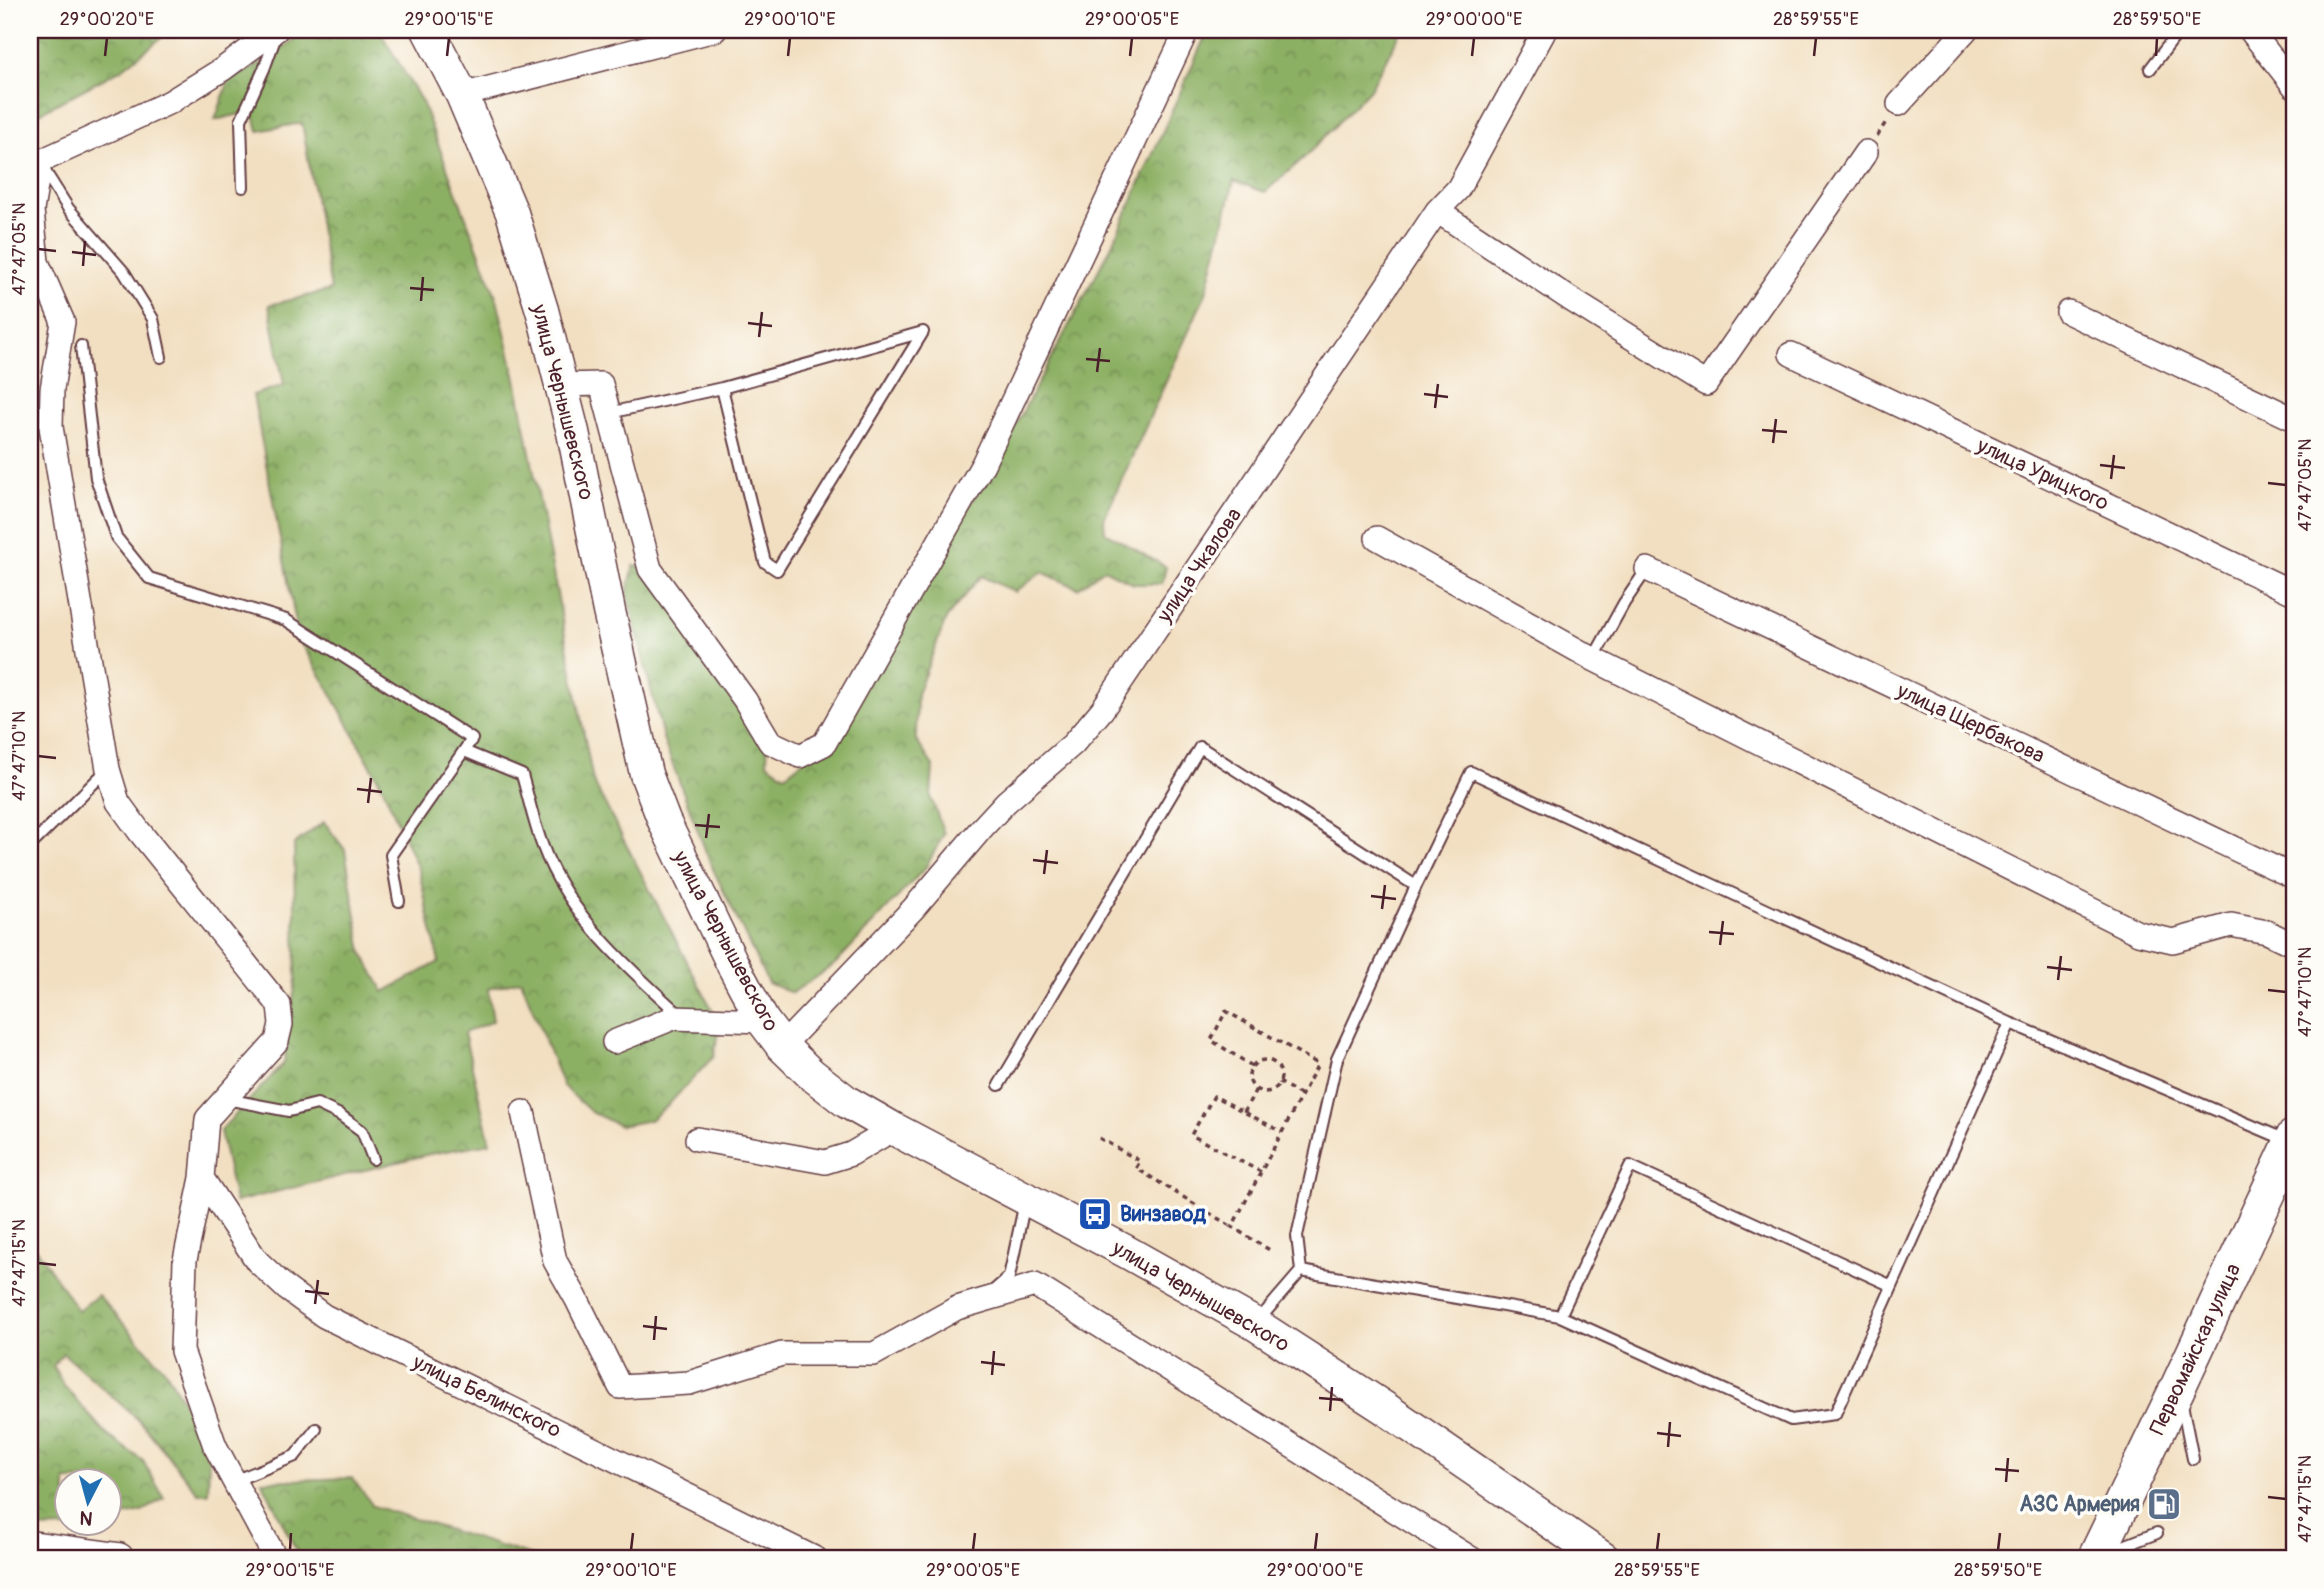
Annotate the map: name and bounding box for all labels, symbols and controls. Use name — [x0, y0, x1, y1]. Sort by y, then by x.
text: 29°00'20"E — [60, 8, 154, 31]
text: 29°00'15"E — [405, 8, 493, 31]
text: 29°00'10"E — [744, 8, 836, 31]
text: 29°00'05"E — [1085, 8, 1179, 31]
text: 29°00'00"E — [1426, 8, 1522, 31]
text: 28°59'55"E — [1773, 8, 1859, 31]
text: 28°59'50"E — [2113, 8, 2201, 31]
text: 47°47'05"N — [8, 203, 31, 295]
street label: улица Чернышевского — [525, 301, 600, 503]
street label: улица Урицкого — [1972, 432, 2113, 517]
text: 47°47'05"N — [2294, 439, 2317, 531]
street label: улица Чкалова — [1151, 503, 1248, 629]
street label: улица Щербакова — [1892, 677, 2049, 769]
text: 47°47'10"N — [8, 711, 31, 801]
street label: улица Чернышевского — [666, 846, 785, 1036]
text: 47°47'10"N — [2294, 947, 2317, 1037]
bus stop icon: Винзавод — [1076, 1195, 1114, 1233]
place label: Винзавод — [1120, 1201, 1206, 1228]
text: 47°47'15"N — [8, 1219, 31, 1307]
street label: улица Чернышевского — [1106, 1234, 1294, 1358]
street label: Первомайская улица — [2144, 1259, 2247, 1439]
street label: улица Белинского — [407, 1348, 565, 1444]
text: 47°47'15"N — [2294, 1455, 2317, 1543]
north arrow — [52, 1466, 122, 1536]
fuel station icon: АЗС Армерия — [2145, 1485, 2183, 1523]
place label: АЗС Армерия — [2019, 1491, 2140, 1518]
text: N — [79, 1505, 94, 1531]
text: 29°00'15"E — [246, 1559, 334, 1582]
text: 29°00'10"E — [585, 1559, 677, 1582]
text: 29°00'05"E — [926, 1559, 1020, 1582]
text: 29°00'00"E — [1267, 1559, 1363, 1582]
text: 28°59'55"E — [1614, 1559, 1700, 1582]
text: 28°59'50"E — [1954, 1559, 2042, 1582]

